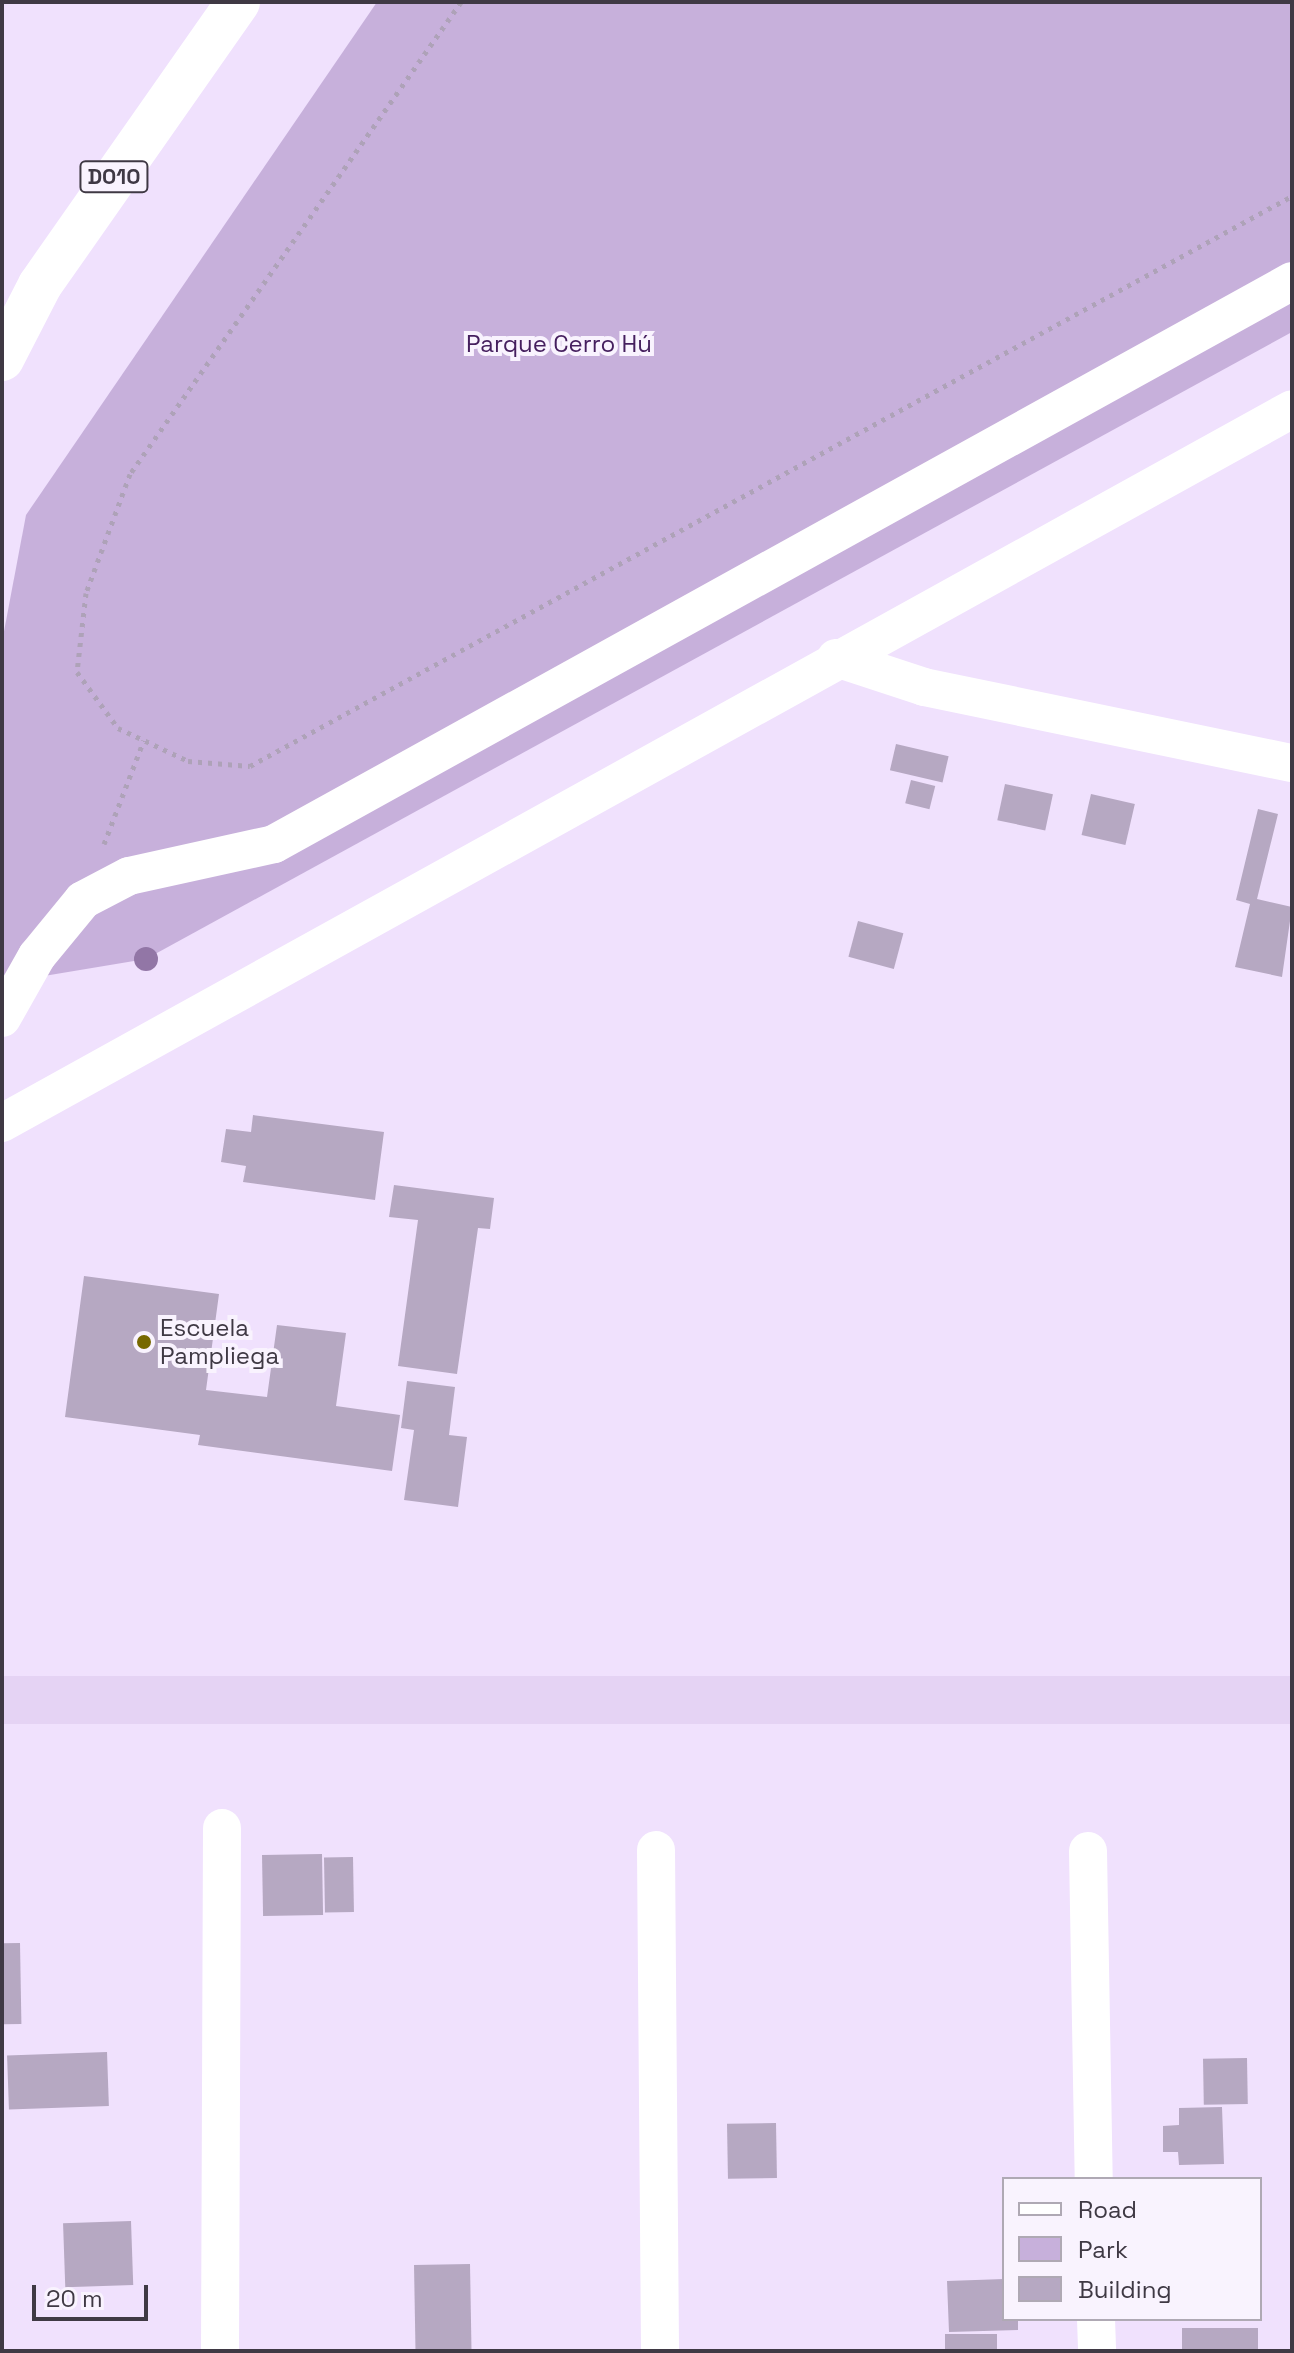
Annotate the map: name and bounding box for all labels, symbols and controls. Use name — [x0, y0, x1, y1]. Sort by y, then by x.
road number: D010 — [78, 159, 150, 195]
park label: Parque Cerro Hú — [466, 330, 652, 358]
place label: Escuela Pampliega — [160, 1314, 279, 1370]
marker: Escuela Pampliega — [135, 1333, 153, 1351]
legend — [1002, 2177, 1262, 2321]
text: Road — [1078, 2194, 1137, 2225]
text: Park — [1078, 2234, 1128, 2265]
scale bar — [36, 2269, 152, 2319]
text: Building — [1078, 2274, 1172, 2305]
text: 20 m — [46, 2283, 103, 2314]

